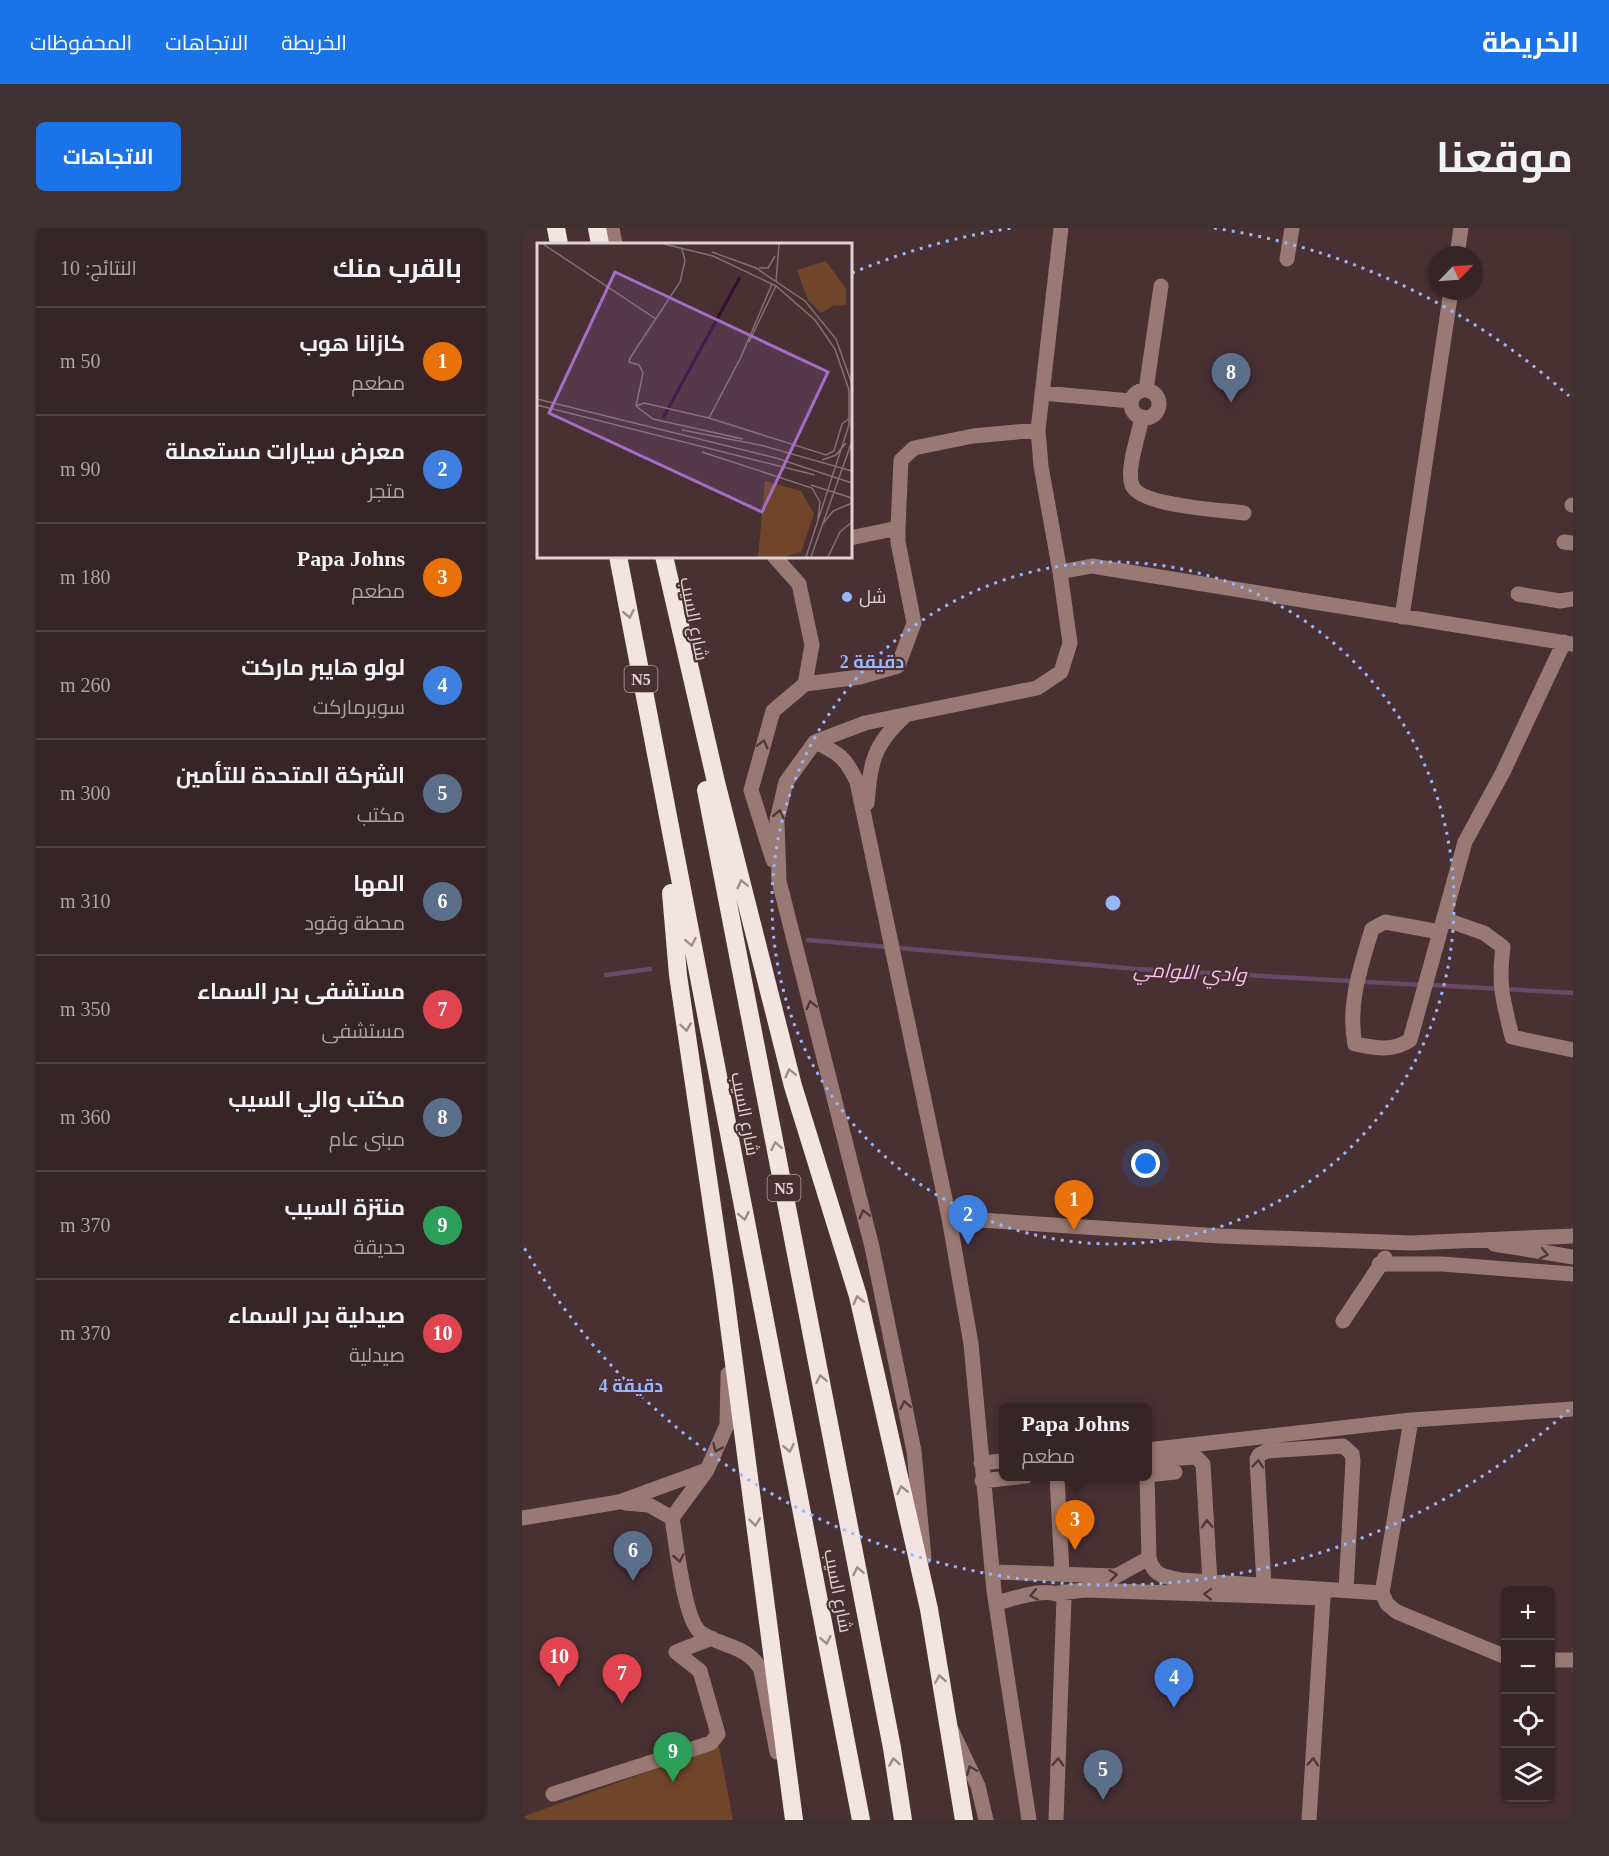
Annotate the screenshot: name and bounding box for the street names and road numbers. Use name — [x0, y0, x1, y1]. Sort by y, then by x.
street label: شارع السيب — [674, 576, 712, 663]
road number: N5 — [624, 666, 658, 692]
street label: شارع السيب — [725, 1071, 763, 1158]
road number: N5 — [768, 1175, 800, 1201]
street label: شارع السيب — [818, 1548, 856, 1635]

